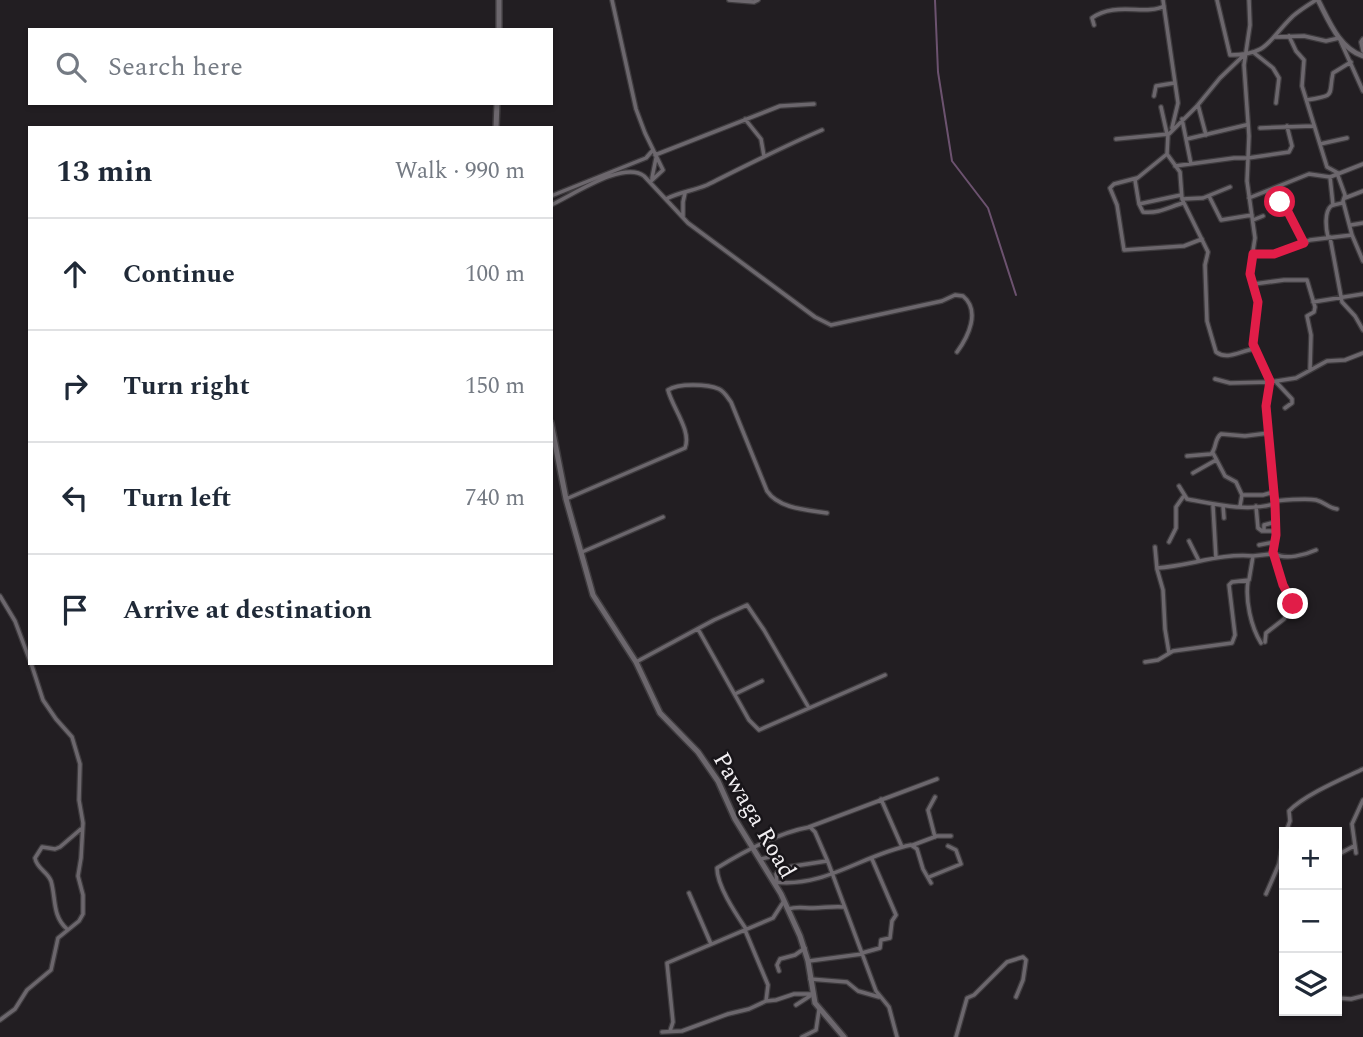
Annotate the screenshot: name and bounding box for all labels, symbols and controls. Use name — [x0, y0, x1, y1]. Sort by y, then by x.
search box — [28, 28, 553, 105]
text: Search here — [108, 47, 243, 87]
icon: search — [52, 48, 90, 86]
text: 13 min — [56, 149, 153, 195]
text: Walk · 990 m — [395, 154, 525, 189]
route start — [1264, 186, 1295, 217]
text: Continue — [123, 254, 235, 294]
icon: ahead — [56, 255, 94, 293]
text: 100 m — [465, 257, 525, 292]
text: Turn right — [123, 366, 250, 406]
icon: right — [56, 367, 94, 405]
text: 150 m — [465, 369, 525, 404]
text: Turn left — [123, 478, 231, 518]
icon: left — [56, 479, 94, 517]
text: 740 m — [465, 481, 525, 516]
route end — [1277, 588, 1308, 619]
text: Arrive at destination — [123, 590, 372, 630]
icon: arrive — [56, 591, 94, 629]
street label: Pawaga Road — [703, 745, 805, 886]
map controls — [1279, 827, 1342, 1016]
button: + — [1279, 827, 1342, 890]
button: − — [1279, 890, 1342, 953]
button: layers — [1279, 953, 1342, 1016]

